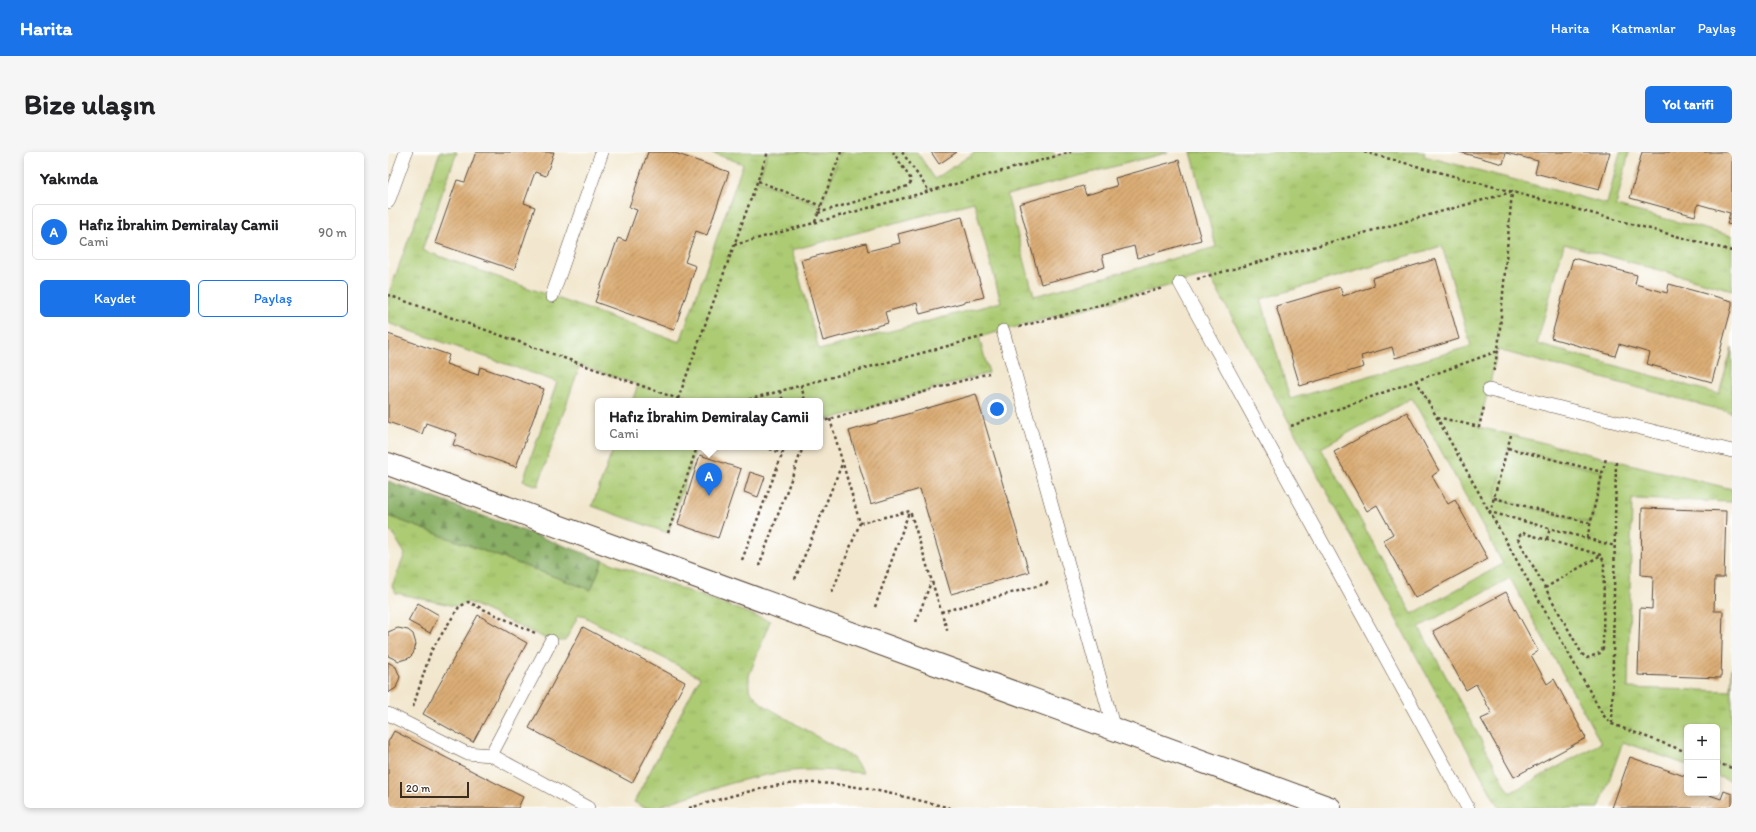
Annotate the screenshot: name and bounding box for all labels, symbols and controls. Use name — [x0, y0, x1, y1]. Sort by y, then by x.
text: Harita — [20, 17, 72, 40]
text: Harita — [1551, 20, 1590, 37]
text: Katmanlar — [1612, 20, 1676, 37]
text: Paylaş — [1698, 20, 1736, 37]
button: Yol tarifi — [1645, 86, 1732, 123]
text: Bize ulaşın — [24, 87, 155, 121]
text: Yakında — [40, 168, 98, 188]
text: Hafız İbrahim Demiralay Camii — [79, 216, 279, 234]
text: A — [50, 225, 58, 240]
text: 90 m — [318, 225, 347, 240]
text: Cami — [79, 234, 108, 249]
button: Kaydet — [40, 280, 190, 317]
button: Paylaş — [198, 280, 348, 317]
popup — [595, 398, 823, 450]
your location — [987, 399, 1007, 419]
text: Hafız İbrahim Demiralay Camii — [609, 408, 809, 426]
text: Cami — [609, 426, 639, 441]
pin: A — [696, 463, 722, 496]
map controls — [1684, 724, 1720, 796]
button: + — [1684, 724, 1720, 760]
button: − — [1684, 760, 1720, 796]
scale bar — [400, 780, 469, 799]
text: 20 m — [406, 782, 430, 795]

